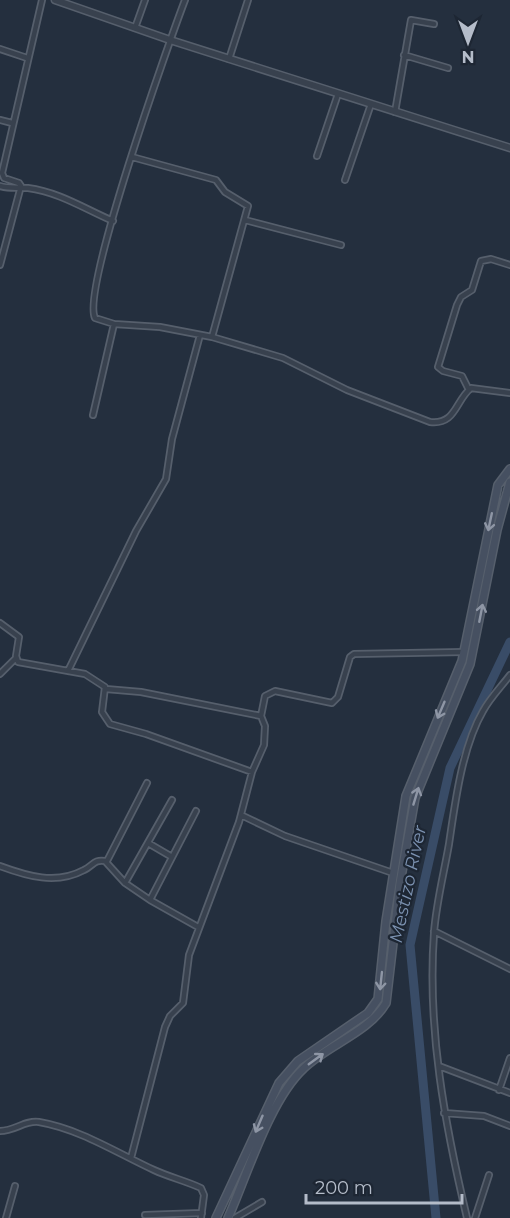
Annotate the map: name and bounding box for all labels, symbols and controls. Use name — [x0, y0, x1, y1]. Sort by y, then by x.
north arrow — [438, 12, 498, 72]
text: N — [462, 47, 474, 66]
one-way arrow — [484, 512, 495, 532]
one-way arrow — [476, 603, 487, 623]
one-way arrow — [435, 701, 446, 719]
one-way arrow — [411, 787, 422, 806]
water label: Mestizo River — [385, 823, 431, 945]
one-way arrow — [375, 970, 386, 990]
one-way arrow — [307, 1053, 324, 1065]
one-way arrow — [253, 1114, 265, 1132]
scale bar — [306, 1167, 462, 1205]
text: 200 m — [315, 1177, 373, 1199]

